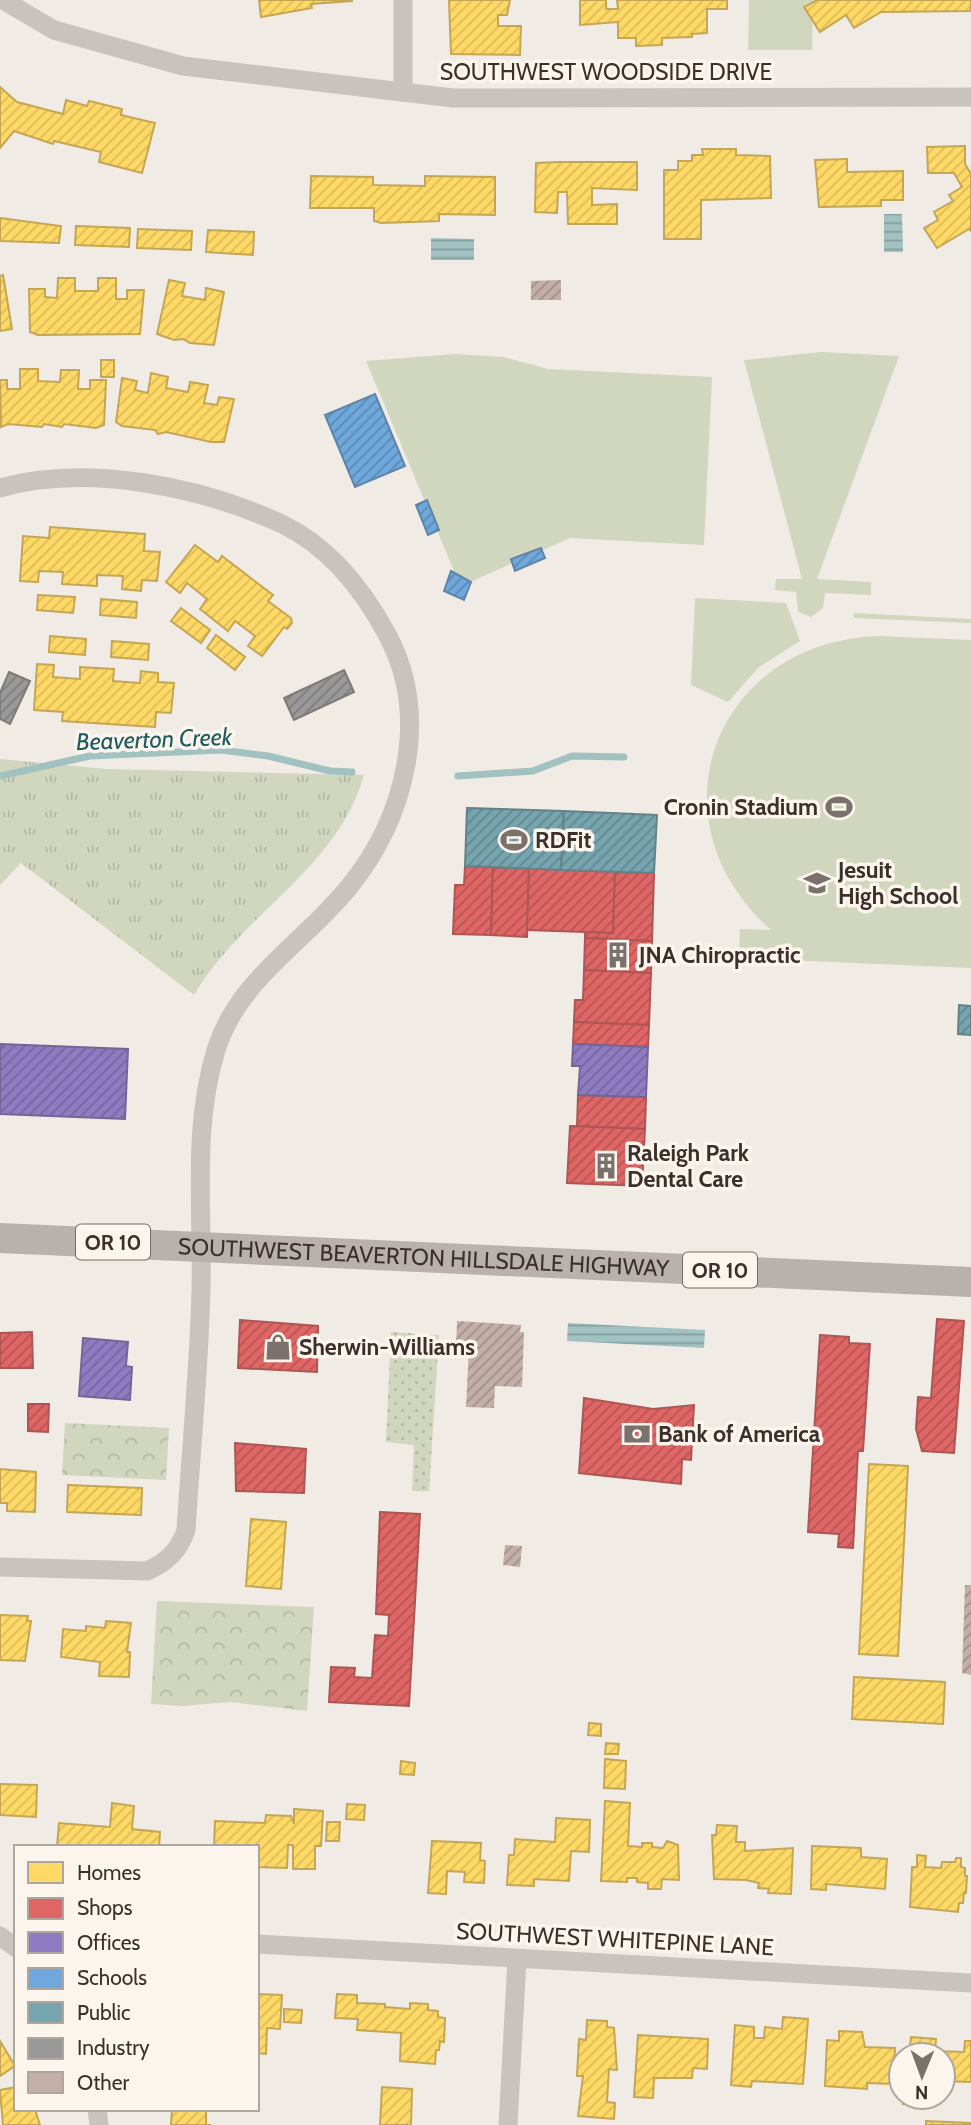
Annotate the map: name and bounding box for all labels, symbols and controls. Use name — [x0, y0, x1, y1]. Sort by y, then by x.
street label: SOUTHWEST WOODSIDE DRIVE — [440, 58, 772, 86]
water label: Beaverton Creek — [76, 722, 233, 756]
sports icon: Cronin Stadium — [824, 792, 854, 822]
place label: Cronin Stadium — [664, 793, 818, 821]
sports icon: RDFit — [499, 825, 529, 855]
place label: RDFit — [535, 826, 591, 854]
place label: Jesuit High School — [837, 856, 958, 910]
school or university icon: Jesuit High School — [802, 868, 832, 898]
building icon: JNA Chiropractic — [603, 940, 633, 970]
place label: JNA Chiropractic — [638, 941, 800, 969]
place label: Raleigh Park Dental Care — [627, 1139, 750, 1193]
building icon: Raleigh Park Dental Care — [591, 1151, 621, 1181]
road number: OR 10 — [76, 1224, 150, 1260]
street label: SOUTHWEST BEAVERTON HILLSDALE HIGHWAY — [177, 1232, 671, 1282]
road number: OR 10 — [683, 1252, 757, 1288]
shop icon: Sherwin-Williams — [263, 1332, 293, 1362]
place label: Sherwin-Williams — [299, 1333, 475, 1361]
bank icon: Bank of America — [622, 1419, 652, 1449]
place label: Bank of America — [658, 1420, 821, 1448]
legend — [14, 1845, 259, 2111]
text: Homes — [77, 1860, 141, 1885]
text: Shops — [77, 1895, 133, 1920]
street label: SOUTHWEST WHITEPINE LANE — [455, 1917, 775, 1961]
text: Offices — [77, 1930, 141, 1955]
text: Schools — [77, 1965, 147, 1990]
text: Public — [77, 2000, 131, 2025]
text: Industry — [77, 2035, 150, 2060]
north arrow — [887, 2041, 957, 2111]
text: Other — [77, 2070, 129, 2095]
text: N — [915, 2081, 929, 2104]

